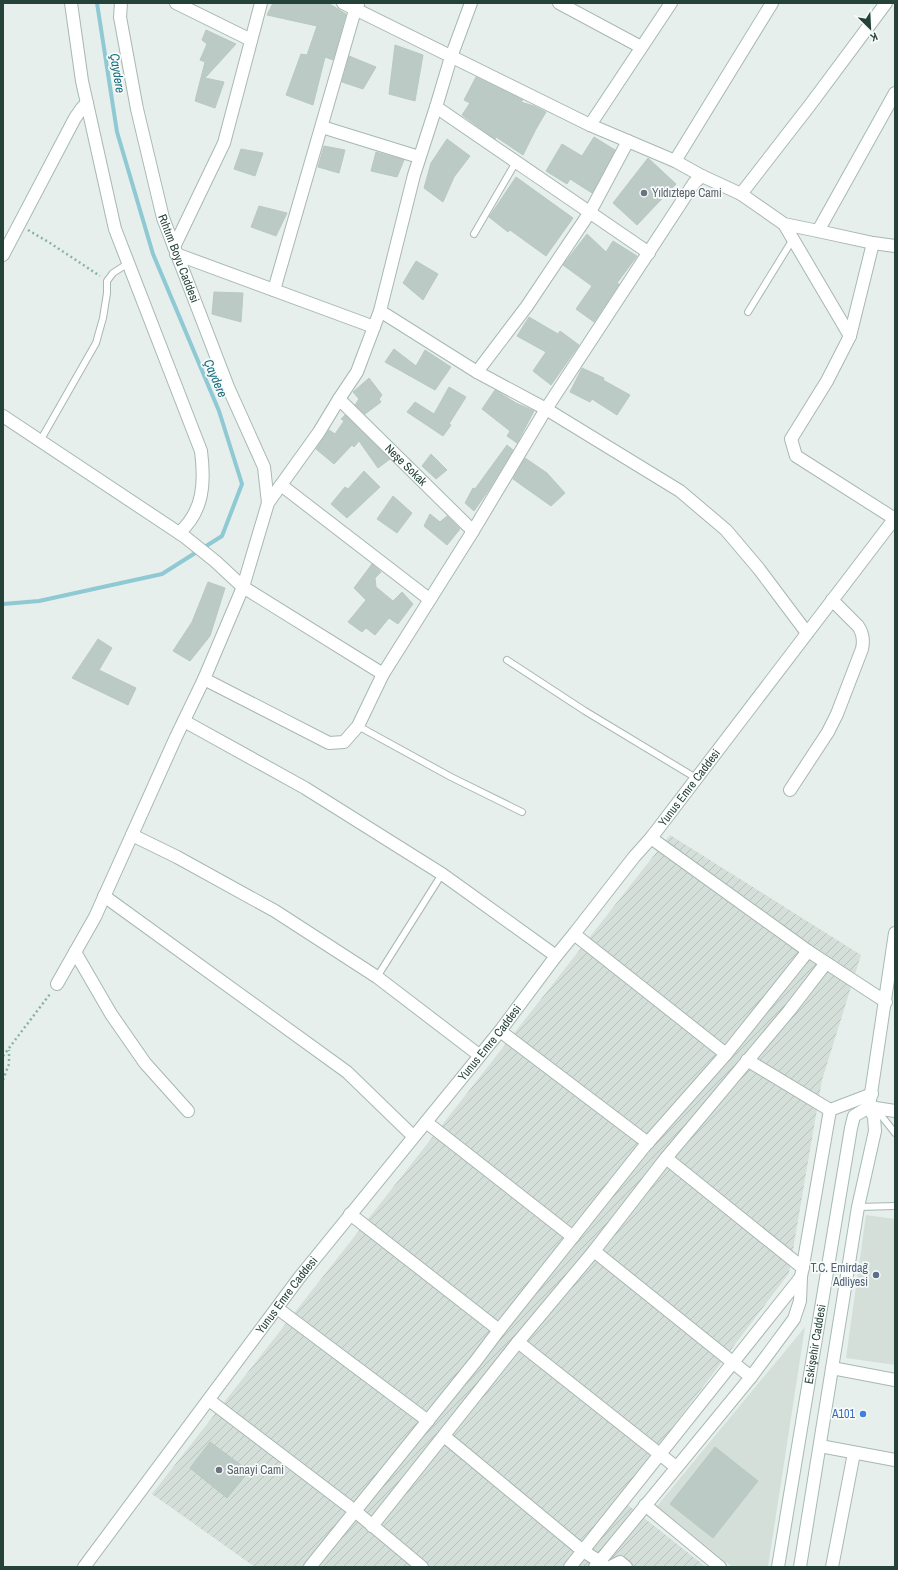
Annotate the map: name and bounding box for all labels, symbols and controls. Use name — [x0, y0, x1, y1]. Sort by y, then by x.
north arrow — [850, 8, 890, 48]
text: K — [868, 29, 880, 45]
water label: Çaydere — [106, 52, 129, 94]
place label: Yıldıztepe Cami — [652, 185, 722, 201]
marker: Yıldıztepe Cami — [639, 188, 649, 198]
street label: Rıhtım Boyu Caddesi — [154, 212, 203, 305]
water label: Çaydere — [200, 356, 231, 400]
street label: Neşe Sokak — [381, 441, 431, 489]
street label: Yunus Emre Caddesi — [655, 746, 724, 830]
street label: Yunus Emre Caddesi — [455, 1001, 525, 1084]
street label: Yunus Emre Caddesi — [252, 1253, 321, 1337]
place label: T.C. Emirdağ Adliyesi — [811, 1260, 869, 1290]
marker: T.C. Emirdağ Adliyesi — [871, 1270, 881, 1280]
street label: Eskişehir Caddesi — [801, 1303, 830, 1385]
place label: A101 — [831, 1406, 856, 1422]
marker: A101 — [858, 1409, 868, 1419]
place label: Sanayi Cami — [227, 1462, 284, 1478]
marker: Sanayi Cami — [214, 1465, 224, 1475]

